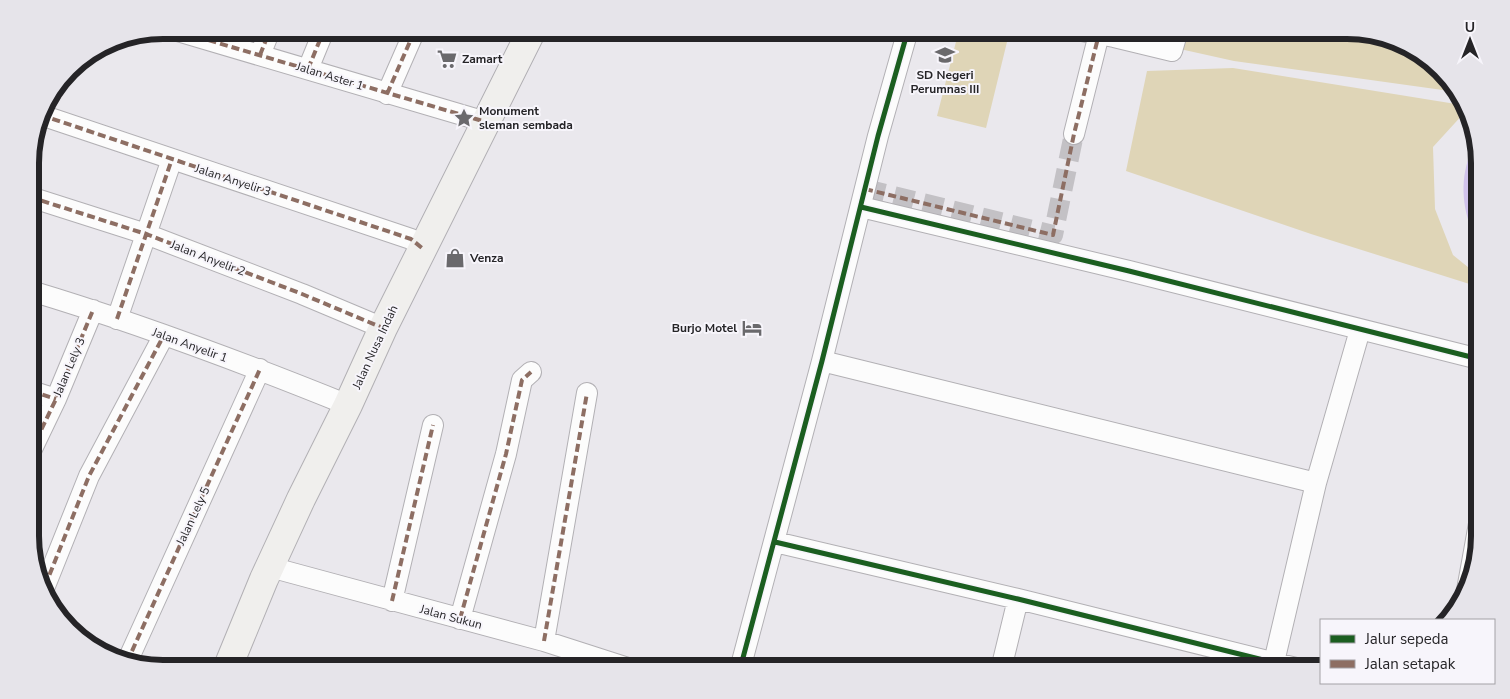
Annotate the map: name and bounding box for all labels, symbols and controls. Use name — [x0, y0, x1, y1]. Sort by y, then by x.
north arrow — [1445, 15, 1495, 65]
text: U — [1465, 18, 1475, 37]
school or university icon: SD Negeri Perumnas III — [934, 44, 956, 66]
supermarket icon: Zamart — [436, 48, 458, 70]
place label: Zamart — [462, 51, 503, 67]
street label: Jalan Aster 1 — [293, 58, 366, 94]
place label: SD Negeri Perumnas III — [910, 67, 980, 97]
place label: Monument sleman sembada — [479, 103, 573, 133]
place icon: Monument sleman sembada — [453, 107, 475, 129]
street label: Jalan Anyelir 3 — [192, 160, 273, 200]
street label: Jalan Anyelir 2 — [167, 236, 248, 280]
shop icon: Venza — [444, 247, 466, 269]
place label: Venza — [469, 250, 504, 266]
street label: Jalan Nusa Indah — [348, 302, 401, 393]
hotel icon: Burjo Motel — [741, 317, 763, 339]
place label: Burjo Motel — [672, 320, 737, 336]
street label: Jalan Anyelir 1 — [149, 324, 230, 366]
street label: Jalan Lely 3 — [49, 335, 89, 400]
street label: Jalan Lely 5 — [172, 484, 214, 549]
street label: Jalan Sukun — [417, 601, 484, 633]
legend — [1320, 619, 1495, 684]
text: Jalur sepeda — [1364, 629, 1449, 649]
text: Jalan setapak — [1364, 654, 1456, 674]

